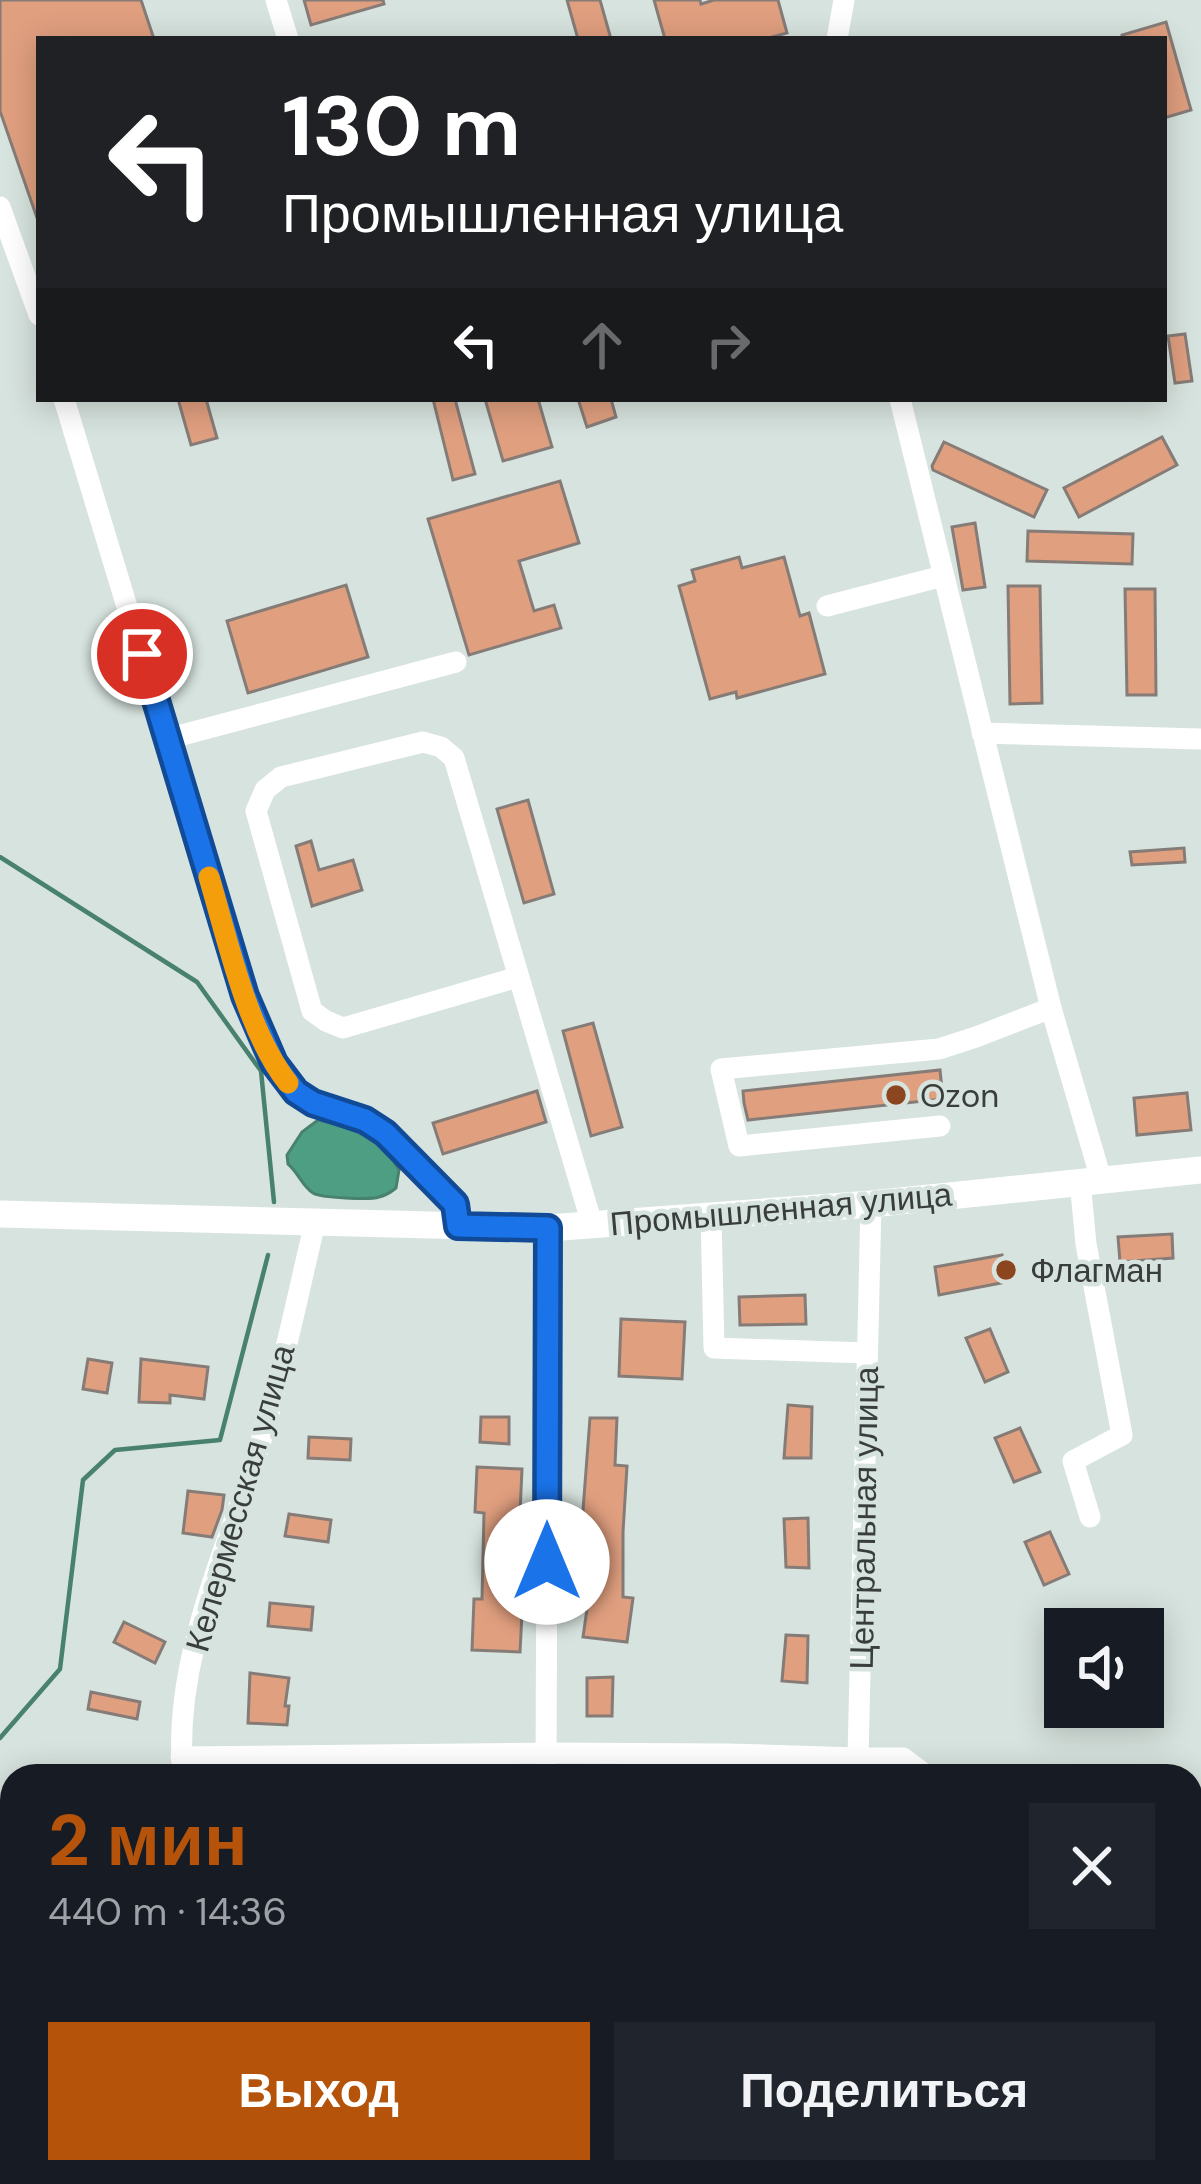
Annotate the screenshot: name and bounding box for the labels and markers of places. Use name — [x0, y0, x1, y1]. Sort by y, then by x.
pin — [91, 603, 193, 705]
place label: Ozon — [920, 1074, 999, 1117]
marker: Ozon — [883, 1082, 909, 1108]
place label: Флагман — [1030, 1249, 1163, 1292]
marker: Флагман — [993, 1257, 1019, 1283]

